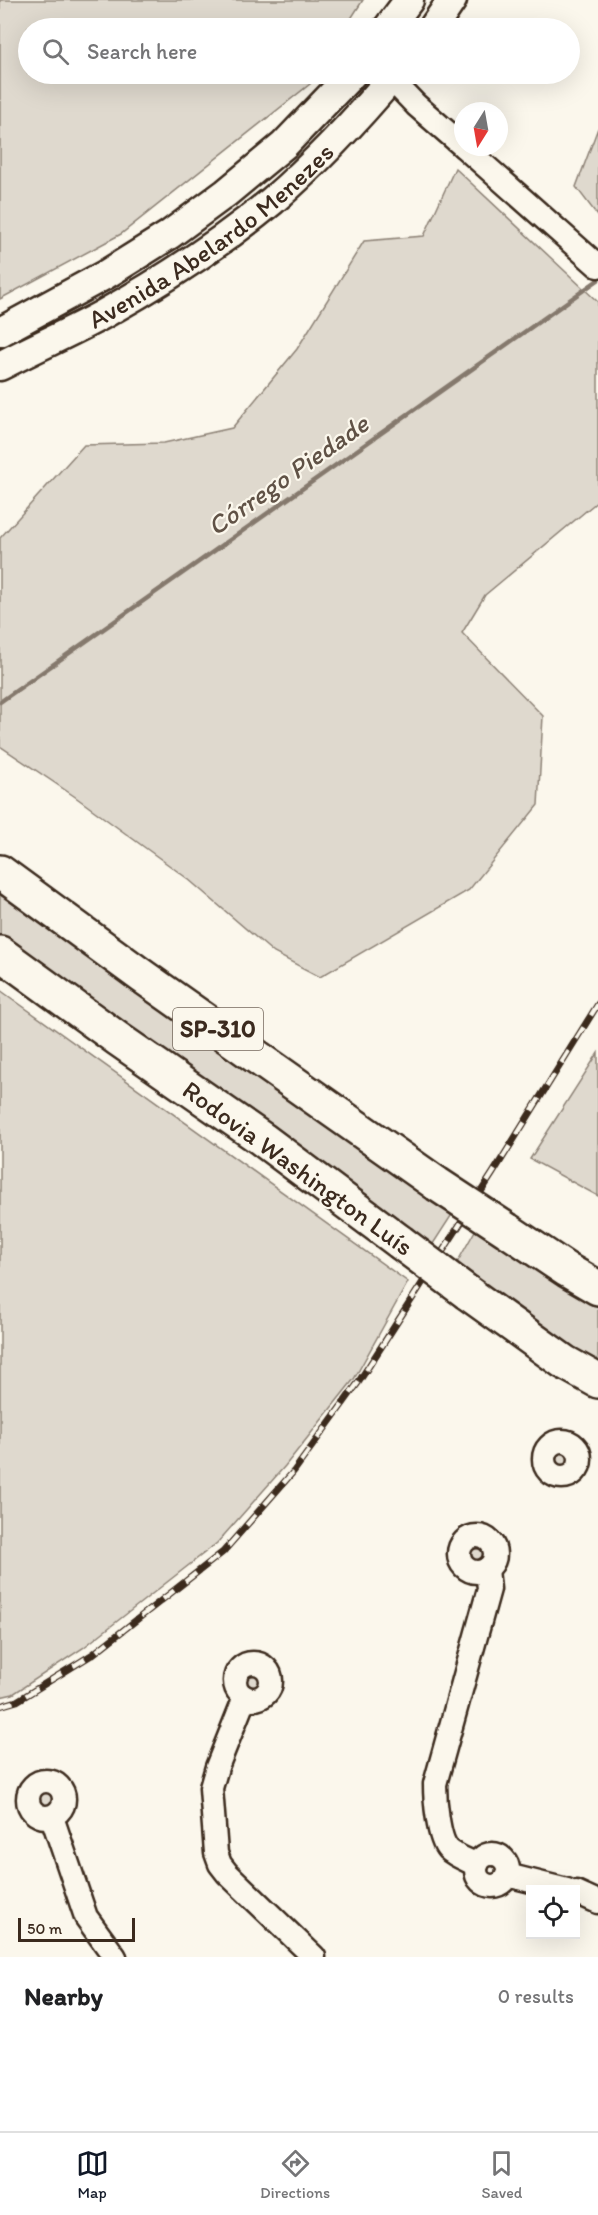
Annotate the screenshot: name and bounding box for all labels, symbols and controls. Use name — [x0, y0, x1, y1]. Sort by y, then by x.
search box — [18, 18, 580, 84]
icon: search — [39, 35, 72, 68]
text: Search here — [87, 38, 197, 65]
north arrow — [454, 102, 508, 156]
street label: Avenida Abelardo Menezes — [83, 136, 340, 335]
water label: Córrego Piedade — [201, 406, 376, 542]
road number: SP-310 — [173, 1008, 263, 1050]
street label: Rodovia Washington Luís — [176, 1074, 420, 1262]
map controls — [526, 1885, 580, 1939]
button: locate — [526, 1885, 580, 1939]
scale bar — [18, 1915, 135, 1942]
text: 50 m — [27, 1919, 62, 1938]
text: Nearby — [24, 1980, 103, 2012]
text: 0 results — [498, 1984, 574, 2008]
tab: Map — [76, 2147, 109, 2202]
tab: Directions — [260, 2147, 330, 2202]
tab: Saved — [482, 2147, 522, 2202]

